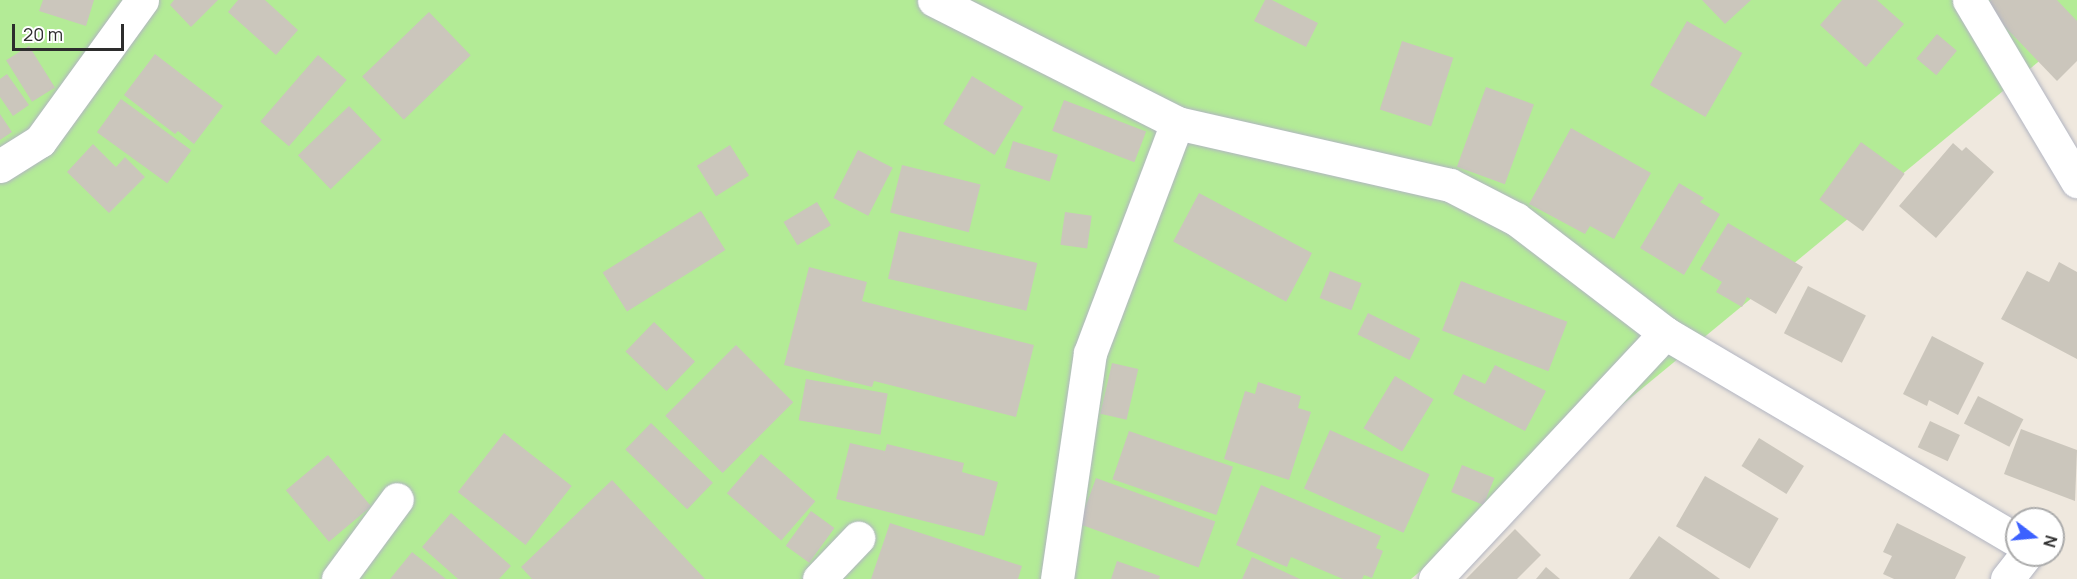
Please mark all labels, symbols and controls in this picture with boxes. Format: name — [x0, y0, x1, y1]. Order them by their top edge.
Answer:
scale bar — [15, 12, 128, 50]
text: 20 m — [23, 22, 63, 46]
north arrow — [2005, 507, 2065, 567]
text: N — [2038, 533, 2063, 550]

